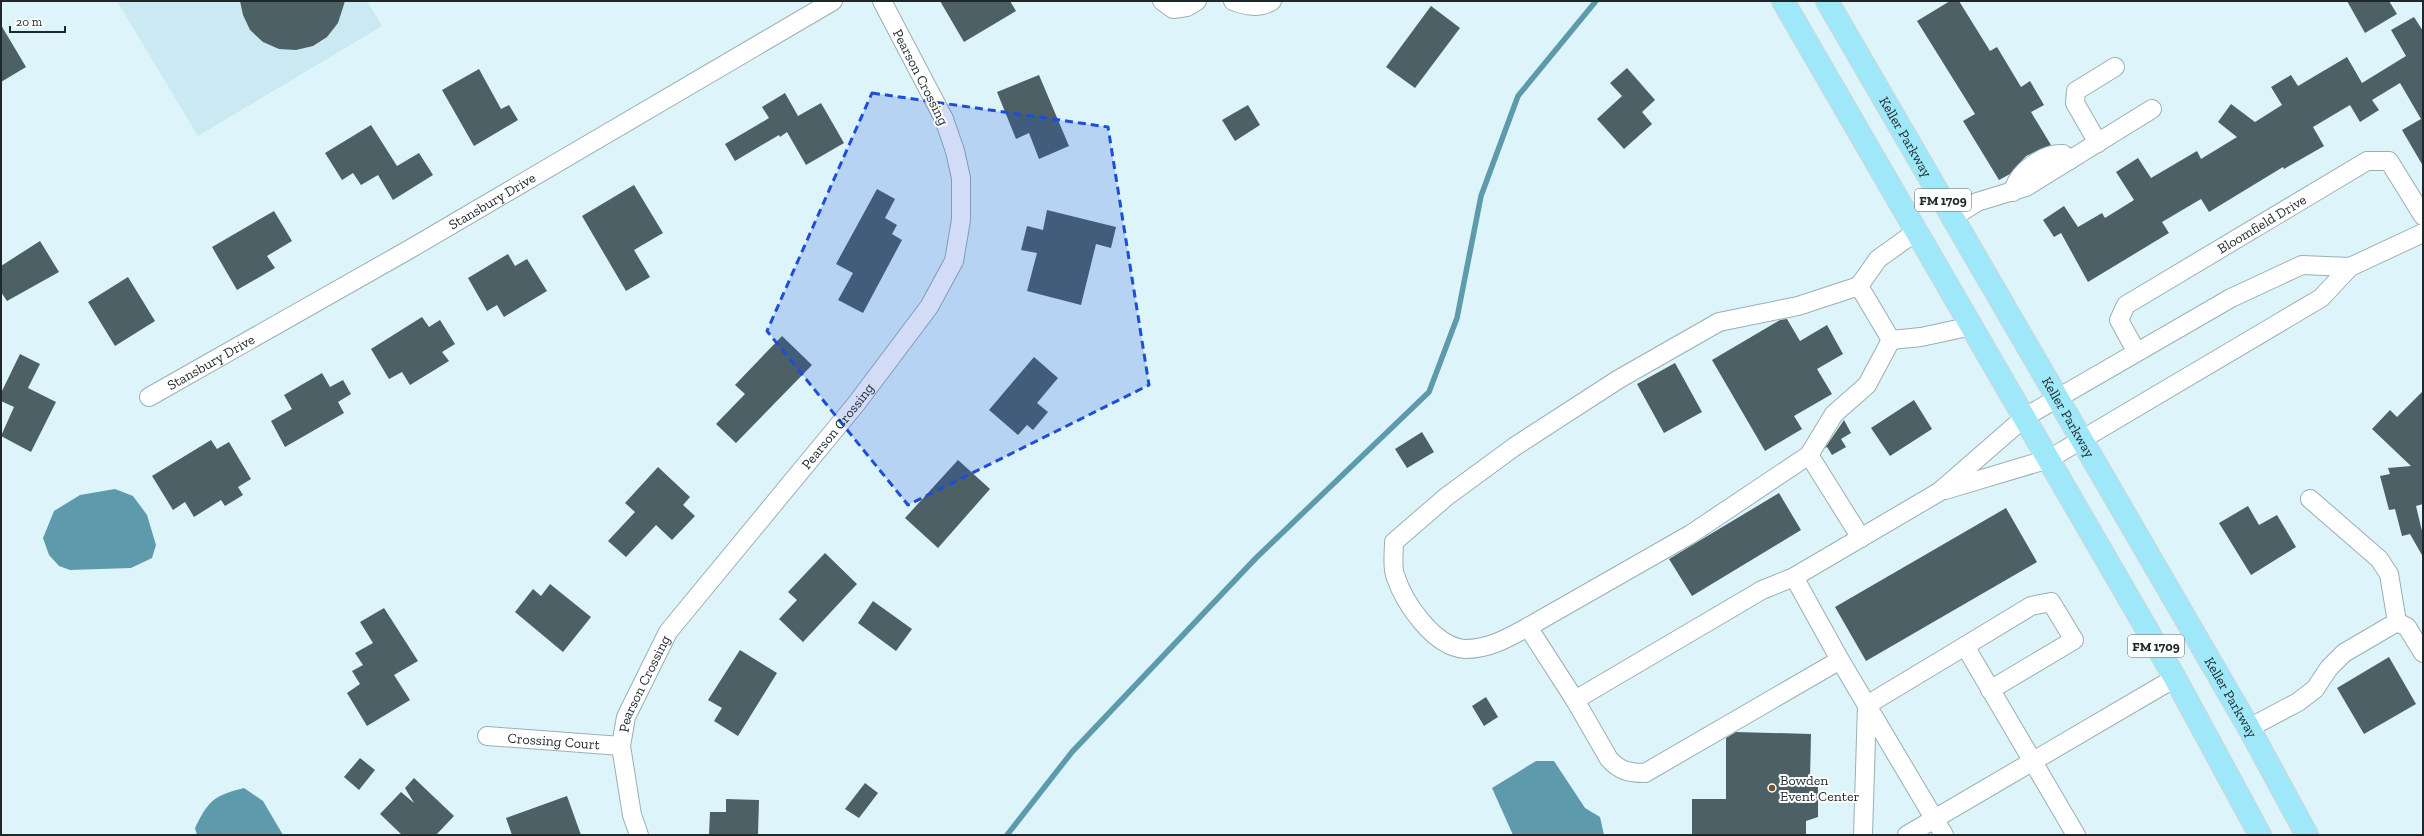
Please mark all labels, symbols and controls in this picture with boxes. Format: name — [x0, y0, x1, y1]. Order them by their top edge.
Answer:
scale bar — [10, 8, 65, 34]
text: 20 m — [16, 15, 43, 29]
street label: Pearson Crossing — [889, 26, 952, 128]
street label: Keller Parkway — [1875, 94, 1936, 181]
street label: Stansbury Drive — [446, 169, 539, 233]
road number: FM 1709 — [1915, 189, 1971, 211]
street label: Bloomfield Drive — [2214, 191, 2310, 257]
street label: Stansbury Drive — [164, 331, 258, 394]
street label: Keller Parkway — [2038, 374, 2098, 461]
street label: Pearson Crossing — [798, 380, 878, 473]
street label: Pearson Crossing — [616, 632, 674, 734]
road number: FM 1709 — [2128, 635, 2184, 657]
street label: Keller Parkway — [2201, 654, 2261, 741]
street label: Crossing Court — [507, 730, 601, 753]
place label: Bowden Event Center — [1780, 772, 1860, 805]
marker: Bowden Event Center — [1767, 783, 1777, 793]

